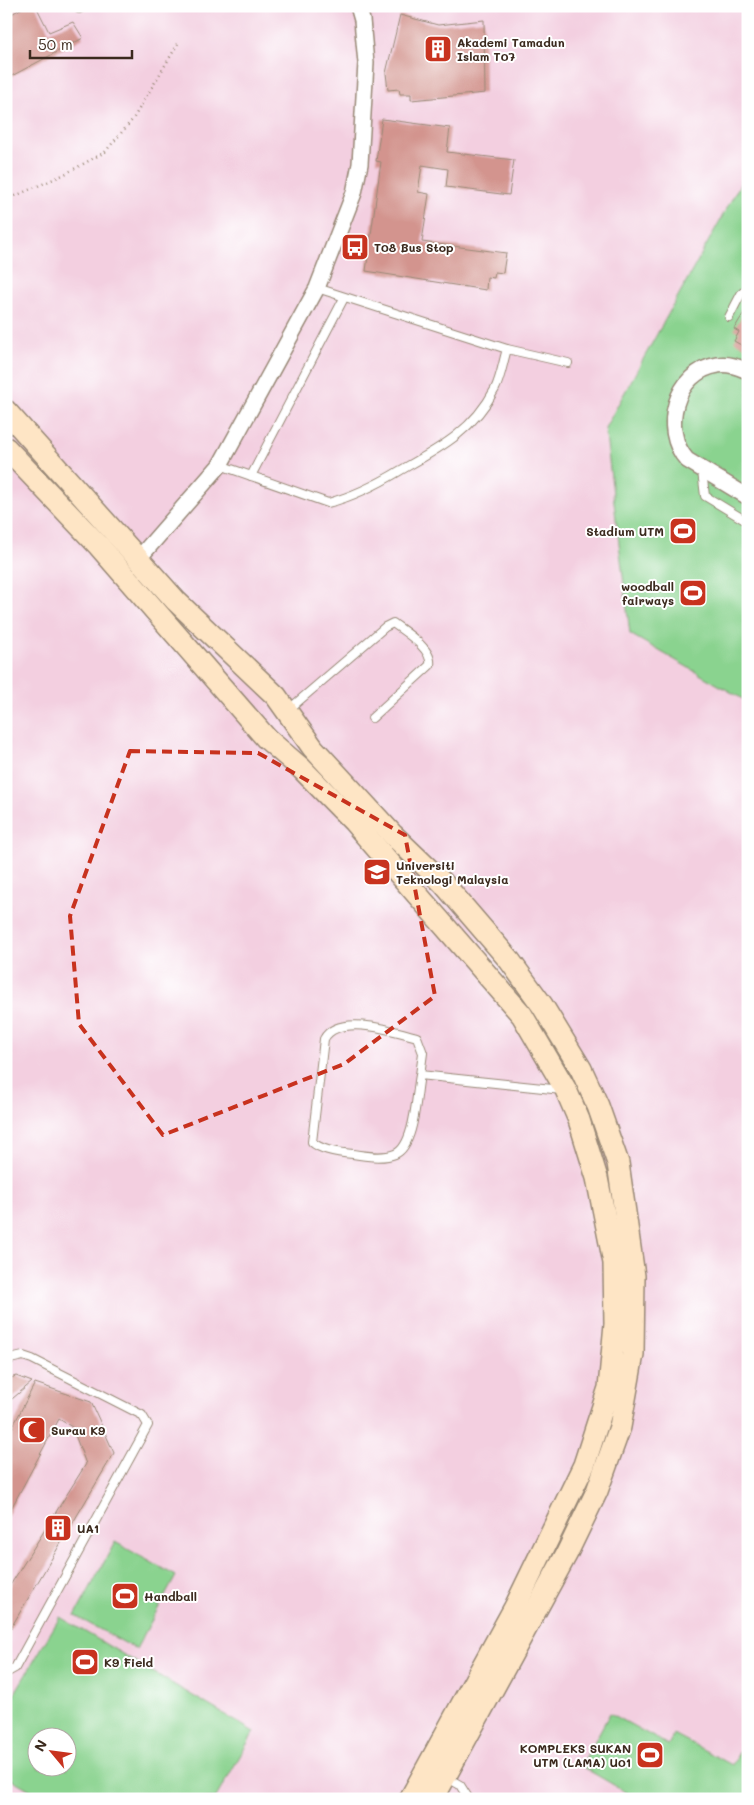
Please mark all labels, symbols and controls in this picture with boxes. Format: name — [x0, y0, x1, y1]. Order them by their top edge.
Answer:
scale bar — [30, 28, 132, 60]
text: 50 m — [38, 34, 73, 54]
building icon: Akademi Tamadun Islam T07 — [423, 34, 453, 64]
place label: Akademi Tamadun Islam T07 — [457, 34, 565, 64]
bus stop icon: T08 Bus Stop — [340, 232, 370, 262]
place label: T08 Bus Stop — [374, 239, 454, 255]
sports icon: Stadium UTM — [668, 516, 698, 546]
place label: Stadium UTM — [586, 523, 664, 539]
place label: woodball fairways — [621, 578, 674, 608]
sports icon: woodball fairways — [678, 578, 708, 608]
school or university icon: Universiti Teknologi Malaysia — [362, 857, 392, 887]
place label: Universiti Teknologi Malaysia — [396, 857, 509, 887]
mosque icon: Surau K9 — [17, 1415, 47, 1445]
place label: Surau K9 — [51, 1422, 105, 1438]
building icon: UA1 — [43, 1513, 73, 1543]
place label: UA1 — [77, 1520, 99, 1536]
sports icon: Handball — [110, 1581, 140, 1611]
place label: Handball — [144, 1588, 197, 1604]
sports icon: K9 Field — [70, 1647, 100, 1677]
place label: K9 Field — [104, 1654, 154, 1670]
north arrow — [28, 1728, 78, 1778]
text: N — [29, 1736, 51, 1755]
place label: KOMPLEKS SUKAN UTM (LAMA) U01 — [520, 1740, 631, 1770]
sports icon: KOMPLEKS SUKAN UTM (LAMA) U01 — [635, 1740, 665, 1770]

